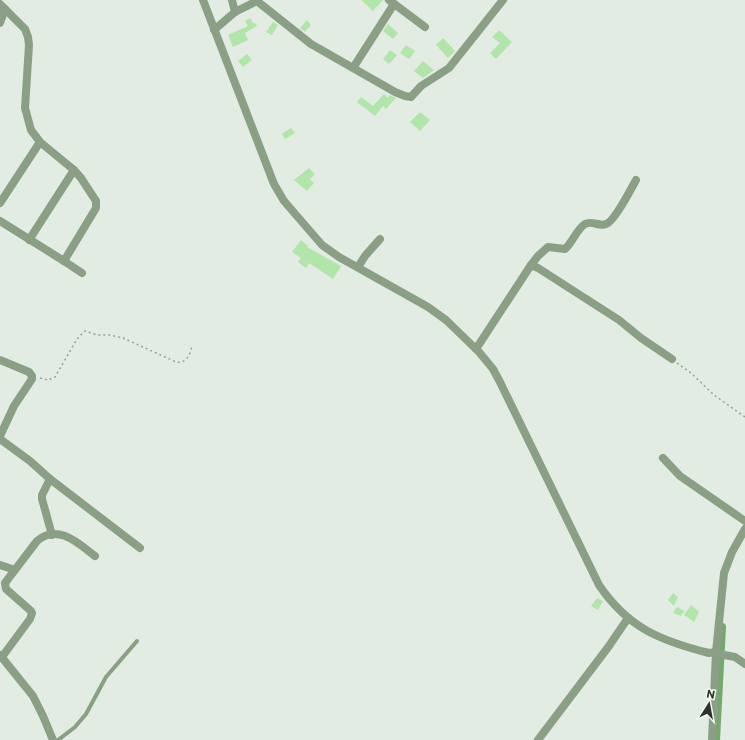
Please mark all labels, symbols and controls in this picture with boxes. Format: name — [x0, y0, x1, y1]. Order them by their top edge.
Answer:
north arrow — [689, 684, 729, 724]
text: N — [706, 687, 716, 701]

